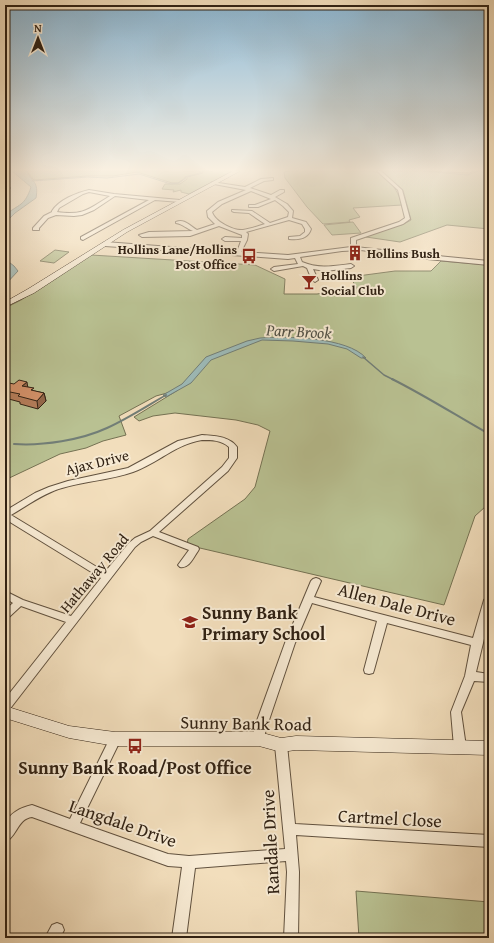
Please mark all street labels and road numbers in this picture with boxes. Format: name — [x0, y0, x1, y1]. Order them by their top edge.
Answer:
street label: Ajax Drive — [63, 444, 131, 480]
street label: Hathaway Road — [55, 529, 133, 617]
street label: Allen Dale Drive — [335, 575, 459, 633]
street label: Sunny Bank Road — [180, 708, 312, 738]
street label: Randale Drive — [254, 789, 286, 895]
street label: Langdale Drive — [66, 792, 180, 854]
street label: Cartmel Close — [337, 802, 443, 834]

